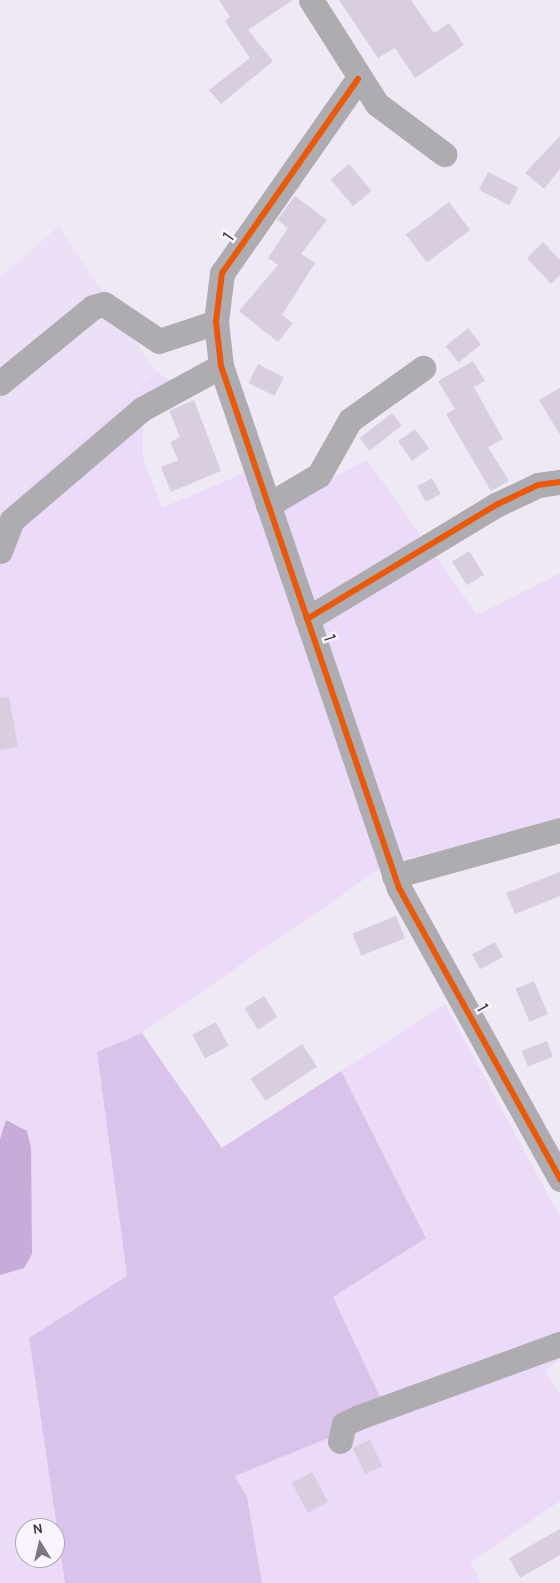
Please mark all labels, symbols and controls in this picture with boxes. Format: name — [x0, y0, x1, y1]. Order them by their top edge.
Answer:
street label: 1 — [218, 228, 240, 246]
street label: 1 — [317, 631, 341, 645]
street label: 1 — [471, 1000, 493, 1016]
north arrow — [15, 1518, 65, 1568]
text: N — [31, 1519, 44, 1538]

